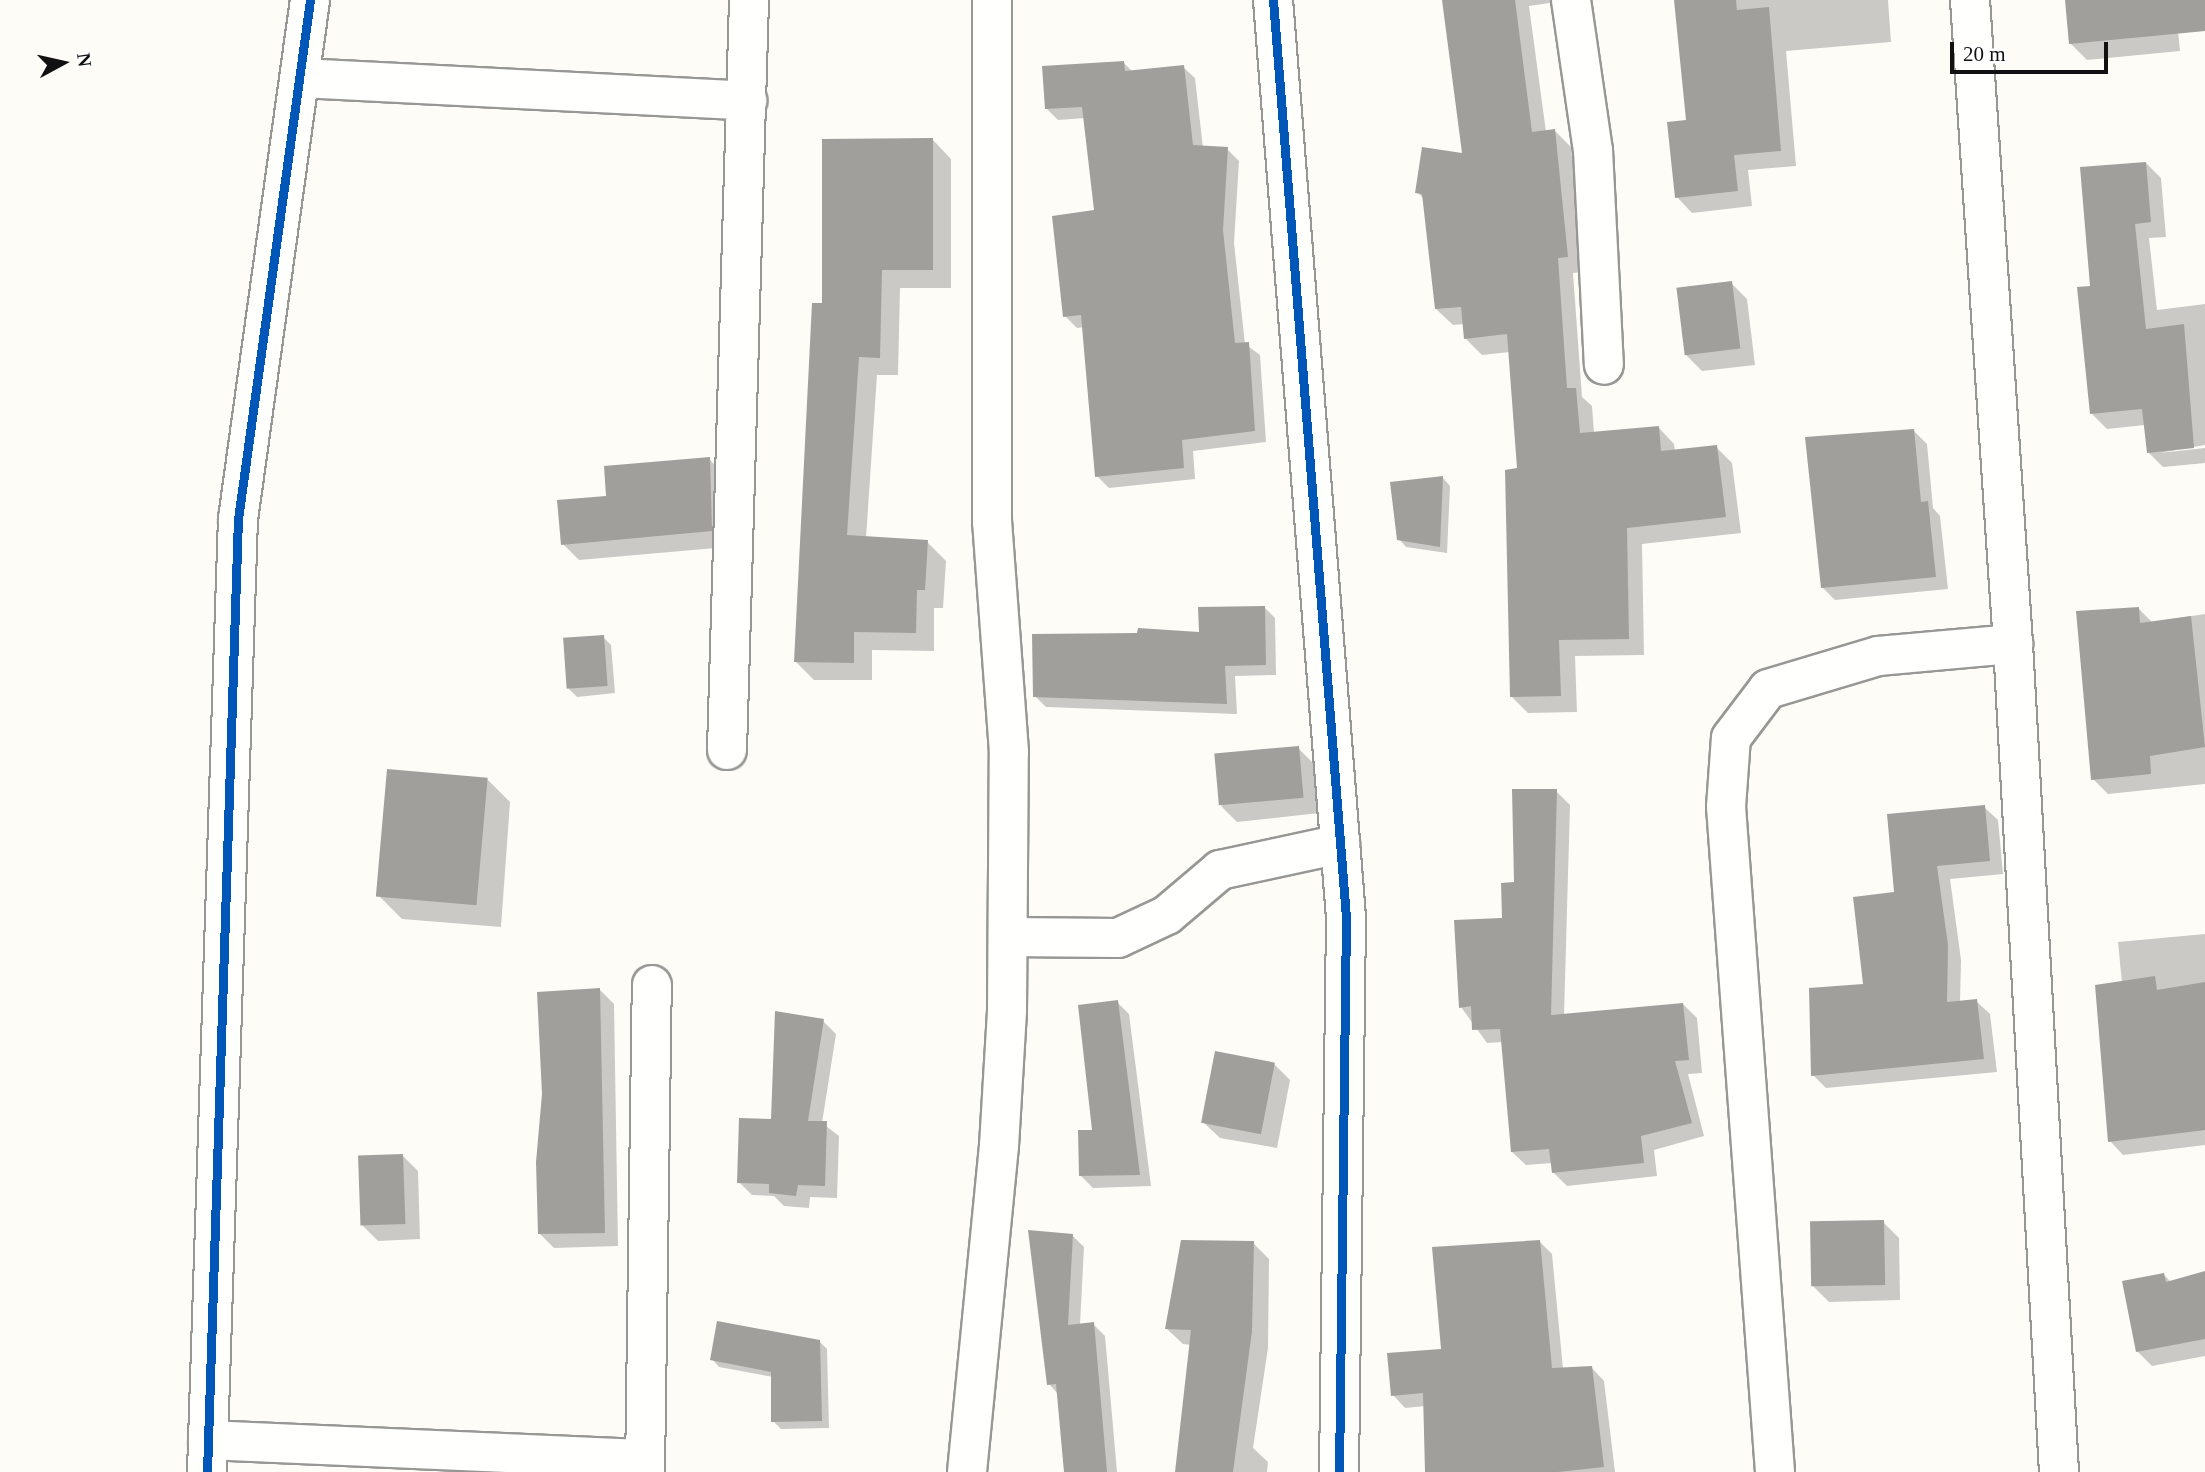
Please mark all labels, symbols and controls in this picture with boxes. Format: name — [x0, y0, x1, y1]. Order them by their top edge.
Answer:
north arrow — [28, 28, 98, 98]
scale bar — [1953, 28, 2110, 72]
text: 20 m — [1963, 42, 2006, 66]
text: N — [73, 52, 96, 68]

